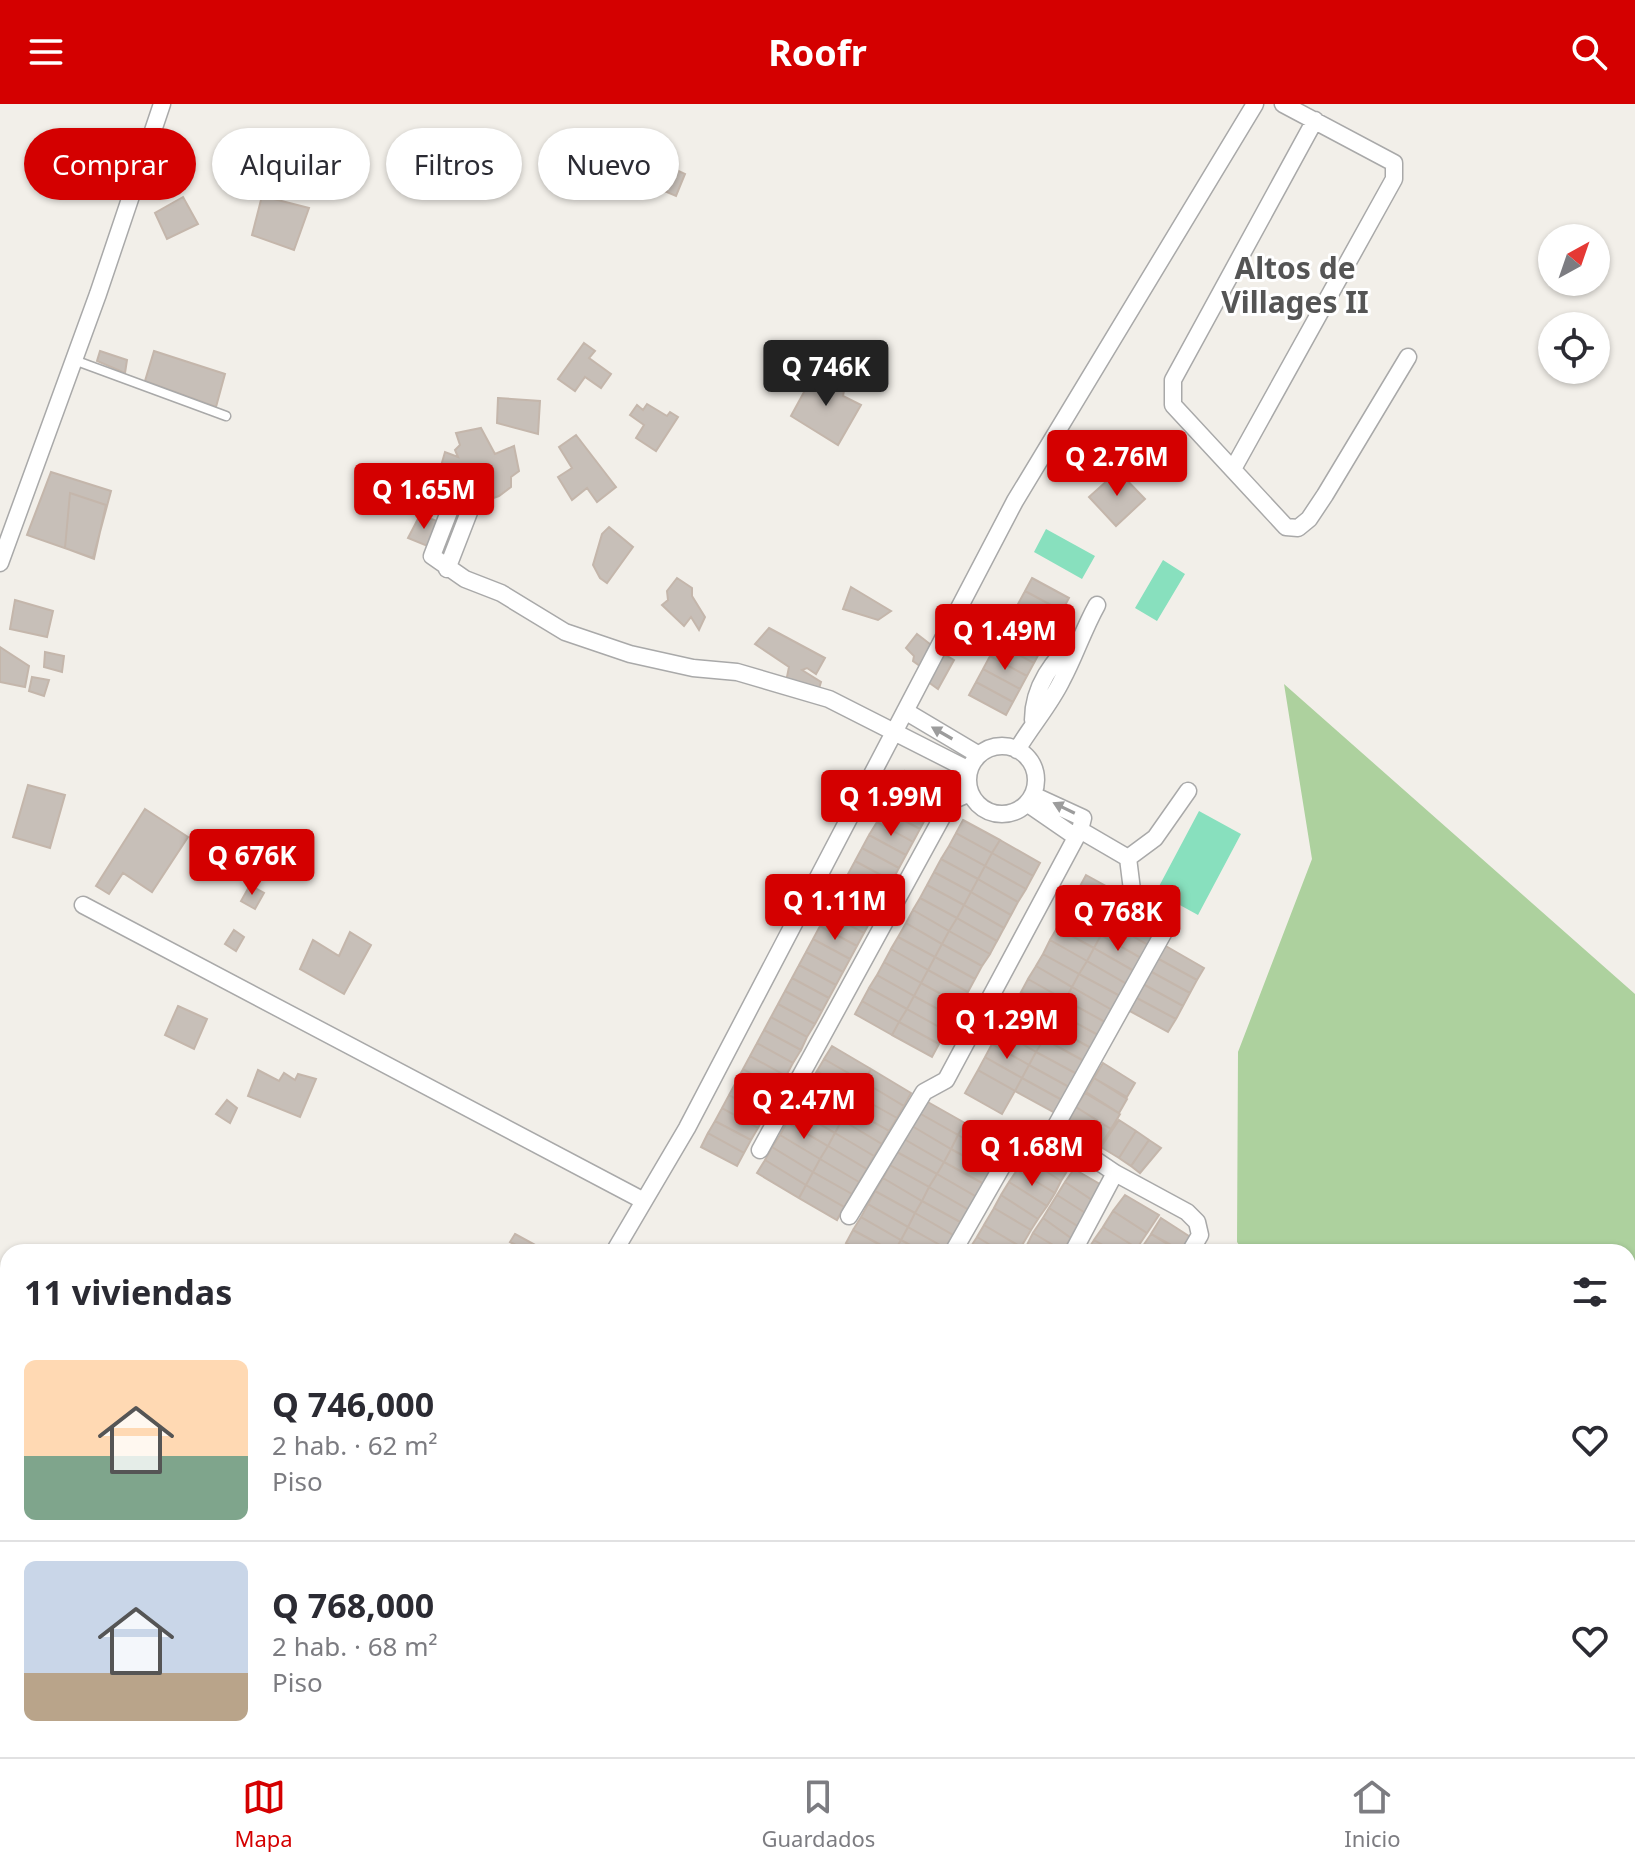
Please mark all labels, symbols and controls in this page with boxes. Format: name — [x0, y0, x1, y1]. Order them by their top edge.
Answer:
text: Roofr — [768, 28, 867, 77]
icon: menu — [24, 30, 68, 74]
icon: search — [1567, 30, 1611, 74]
chip: Comprar — [24, 128, 196, 200]
chip: Alquilar — [212, 128, 370, 200]
chip: Filtros — [386, 128, 522, 200]
chip: Nuevo — [538, 128, 679, 200]
north arrow — [1538, 224, 1610, 296]
map controls — [1538, 224, 1610, 384]
district label: Altos de Villages II — [1221, 247, 1369, 322]
button: locate — [1538, 312, 1610, 384]
pin: Q 746K — [761, 340, 891, 408]
text: Q 746K — [781, 348, 871, 384]
pin: Q 2.76M — [1043, 430, 1191, 498]
text: Q 2.76M — [1065, 438, 1169, 474]
pin: Q 1.65M — [350, 463, 498, 531]
text: Q 1.65M — [372, 471, 476, 507]
pin: Q 1.49M — [931, 604, 1079, 672]
text: Q 1.49M — [953, 612, 1057, 648]
one-way arrow — [931, 726, 953, 740]
pin: Q 1.99M — [817, 770, 965, 838]
text: Q 1.99M — [839, 778, 943, 814]
one-way arrow — [1053, 801, 1076, 815]
pin: Q 676K — [187, 829, 317, 897]
text: Q 676K — [207, 837, 297, 873]
pin: Q 1.11M — [761, 874, 909, 942]
text: Q 1.11M — [783, 882, 887, 918]
pin: Q 768K — [1053, 885, 1183, 953]
text: Q 768K — [1073, 893, 1163, 929]
pin: Q 1.29M — [933, 993, 1081, 1061]
text: Q 1.29M — [955, 1001, 1059, 1037]
pin: Q 2.47M — [730, 1073, 878, 1141]
text: Q 2.47M — [752, 1081, 856, 1117]
pin: Q 1.68M — [958, 1120, 1106, 1188]
text: Q 1.68M — [980, 1128, 1084, 1164]
text: 11 viviendas — [24, 1269, 232, 1315]
icon: filters — [1568, 1270, 1612, 1314]
text: Q 746,000 — [272, 1381, 434, 1427]
icon: home — [88, 1392, 184, 1488]
icon: heart — [1568, 1418, 1612, 1462]
text: 2 hab. · 62 m² — [272, 1427, 438, 1463]
text: Piso — [272, 1463, 323, 1499]
text: Q 768,000 — [272, 1582, 434, 1628]
icon: home — [88, 1593, 184, 1689]
icon: heart — [1568, 1619, 1612, 1663]
text: 2 hab. · 68 m² — [272, 1628, 438, 1664]
text: Piso — [272, 1664, 323, 1700]
tab: Mapa — [234, 1775, 293, 1853]
tab: Guardados — [762, 1775, 875, 1853]
tab: Inicio — [1344, 1775, 1401, 1853]

